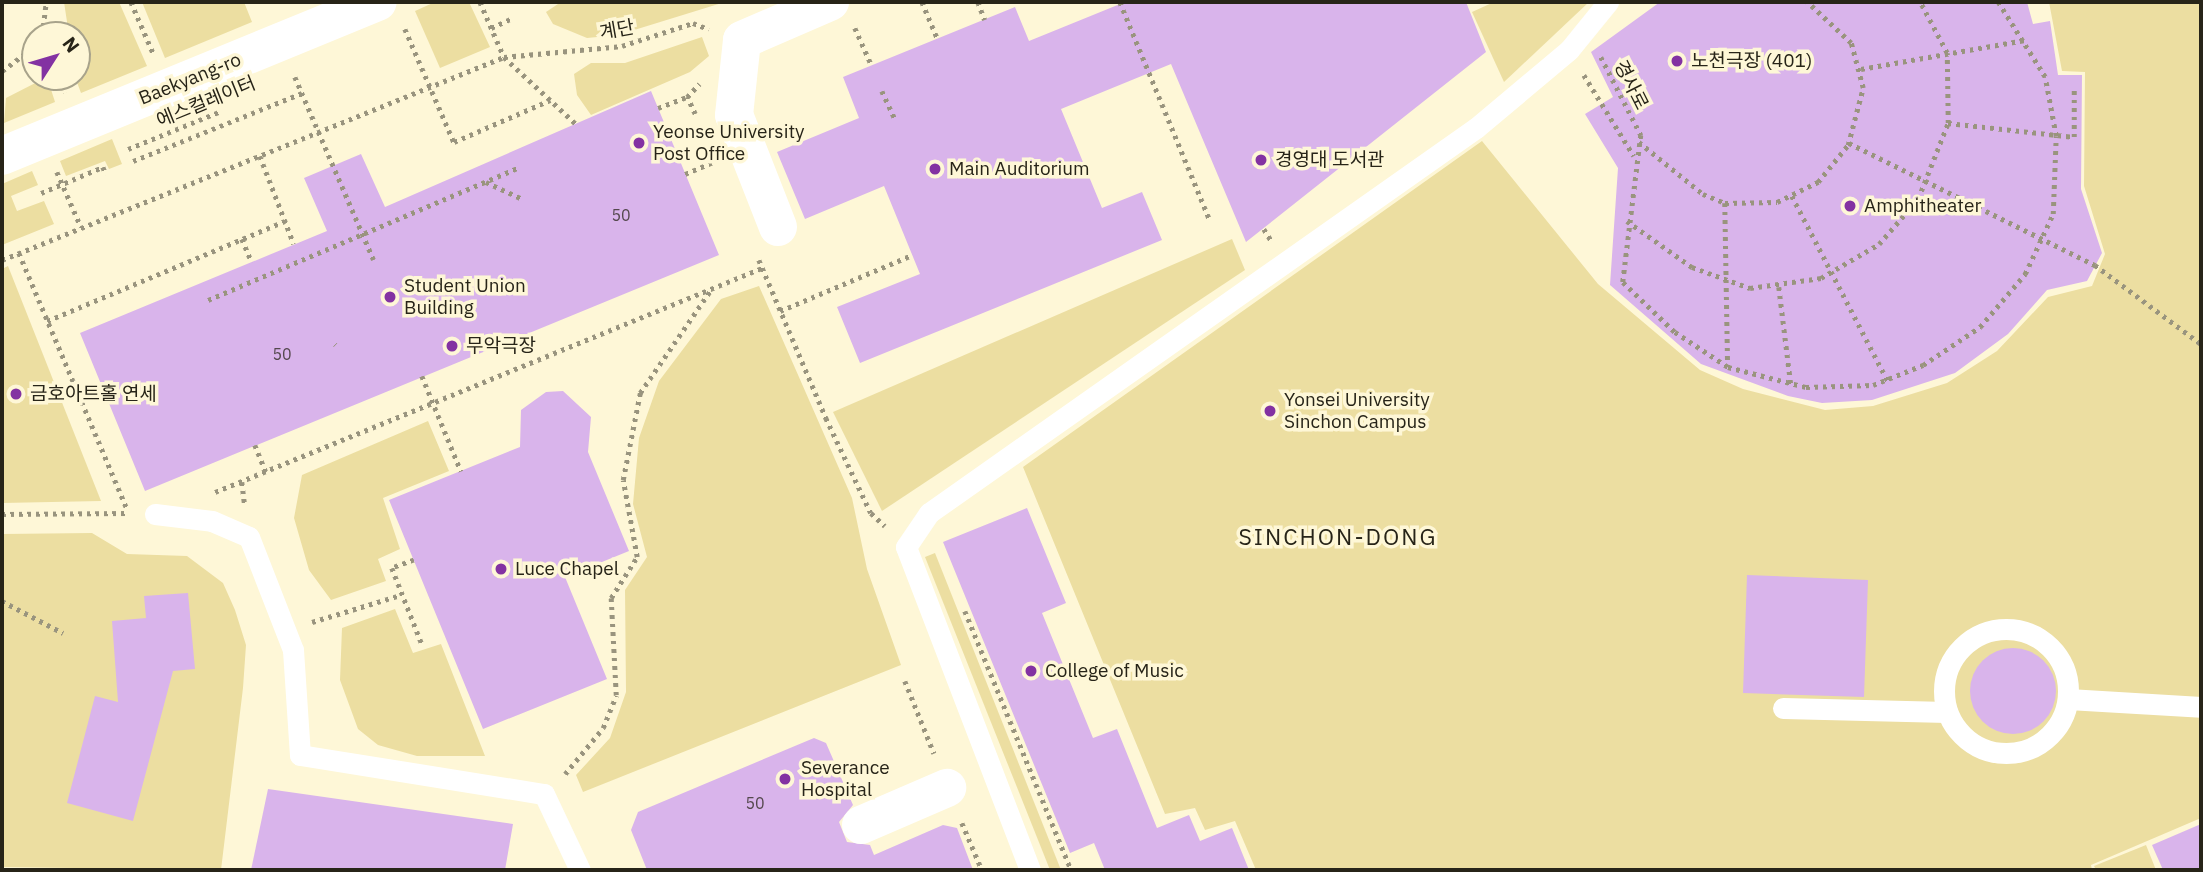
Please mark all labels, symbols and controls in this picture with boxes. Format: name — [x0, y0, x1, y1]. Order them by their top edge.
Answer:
street label: 계단 — [598, 16, 636, 44]
north arrow — [21, 21, 91, 91]
text: N — [57, 32, 85, 57]
street label: Baekyang-ro — [136, 48, 244, 110]
place label: 노천극장 (401) — [1691, 50, 1812, 72]
marker: 노천극장 (401) — [1669, 53, 1685, 69]
street label: 경사로 — [1609, 56, 1653, 114]
street label: 에스컬레이터 — [153, 72, 259, 132]
place label: Yeonse University Post Office — [653, 121, 805, 165]
marker: Yeonse University Post Office — [631, 135, 647, 151]
place label: 경영대 도서관 — [1275, 149, 1384, 171]
marker: 경영대 도서관 — [1253, 152, 1269, 168]
place label: Main Auditorium — [949, 158, 1090, 180]
marker: Main Auditorium — [927, 161, 943, 177]
place label: Amphitheater — [1864, 195, 1981, 217]
marker: Amphitheater — [1842, 198, 1858, 214]
house number: 50 — [611, 205, 631, 225]
place label: Student Union Building — [404, 275, 526, 319]
marker: Student Union Building — [382, 289, 398, 305]
place label: 무악극장 — [466, 335, 536, 357]
marker: 무악극장 — [444, 338, 460, 354]
house number: 50 — [272, 344, 292, 364]
place label: 금호아트홀 연세 — [30, 383, 157, 405]
marker: 금호아트홀 연세 — [8, 386, 24, 402]
place label: Yonsei University Sinchon Campus — [1284, 389, 1430, 433]
marker: Yonsei University Sinchon Campus — [1262, 403, 1278, 419]
district label: SINCHON-DONG — [1240, 522, 1436, 550]
place label: Luce Chapel — [515, 558, 619, 580]
marker: Luce Chapel — [493, 561, 509, 577]
place label: College of Music — [1045, 660, 1184, 682]
marker: College of Music — [1023, 663, 1039, 679]
place label: Severance Hospital — [801, 757, 890, 801]
marker: Severance Hospital — [775, 769, 795, 789]
house number: 50 — [745, 793, 765, 813]

